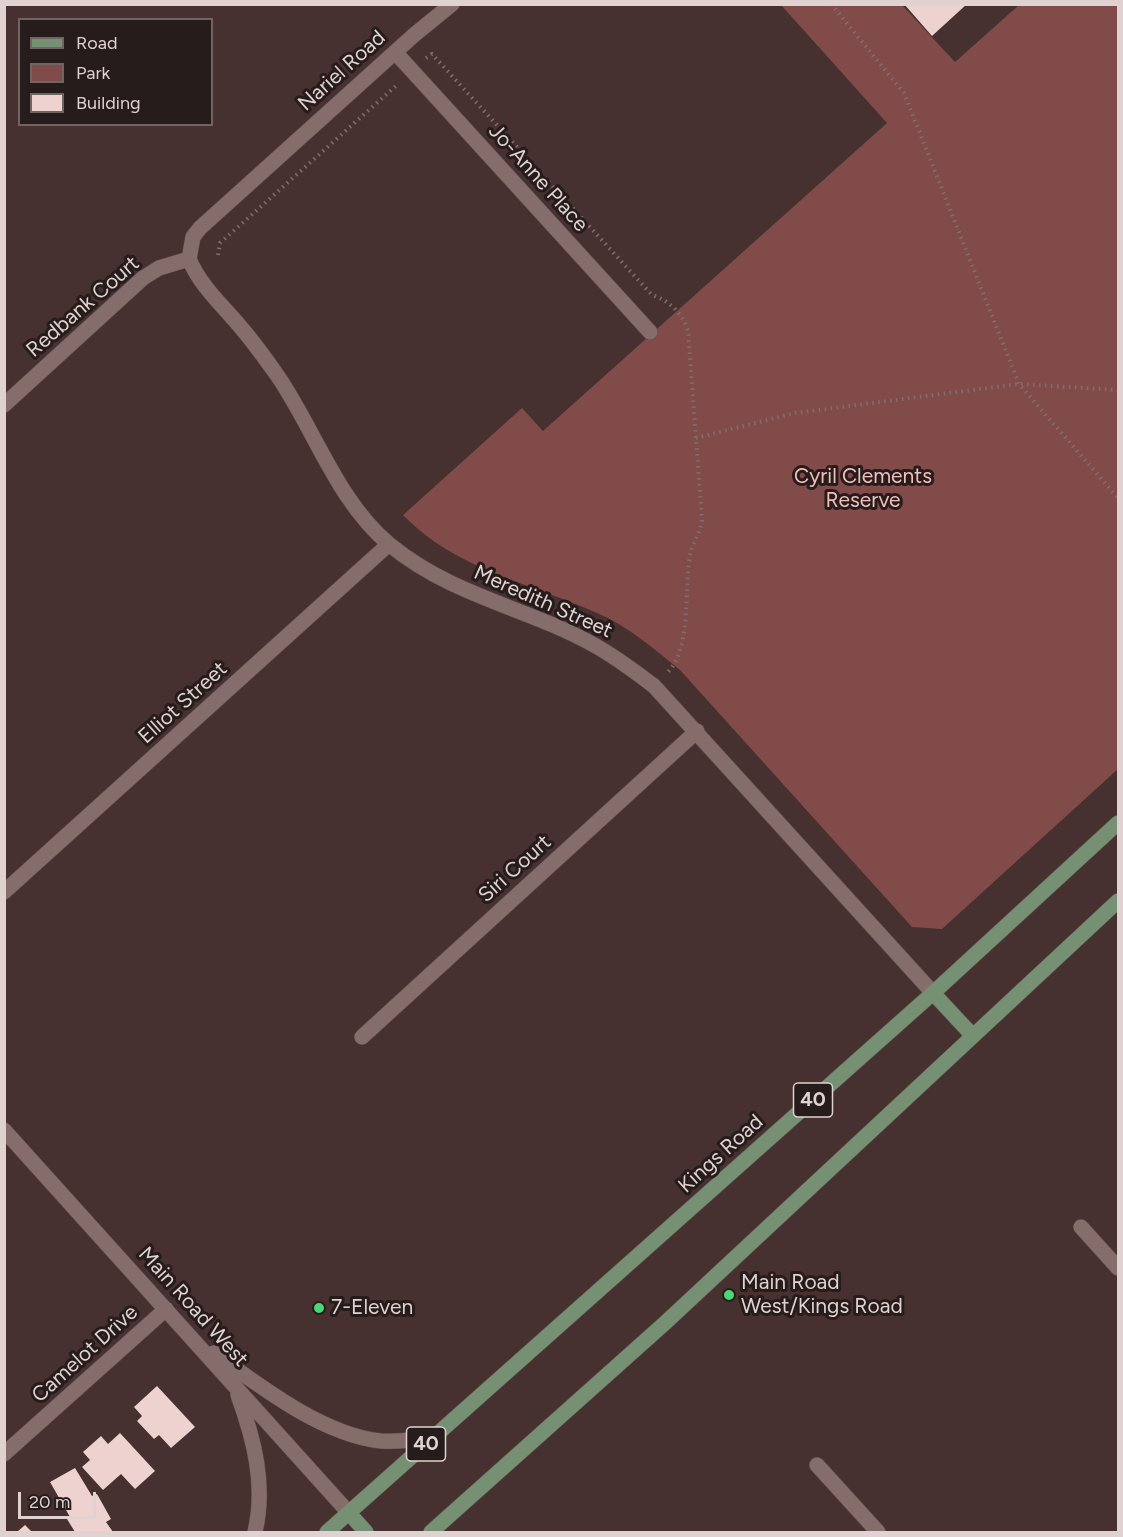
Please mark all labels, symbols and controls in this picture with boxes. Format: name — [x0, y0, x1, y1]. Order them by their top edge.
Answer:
legend — [18, 18, 213, 126]
street label: Nariel Road — [293, 25, 391, 117]
text: Road — [76, 32, 117, 54]
text: Park — [76, 62, 110, 84]
text: Building — [76, 92, 141, 114]
street label: Jo-Anne Place — [483, 119, 593, 237]
street label: Redbank Court — [21, 251, 145, 363]
park label: Cyril Clements Reserve — [794, 464, 932, 514]
street label: Meredith Street — [470, 560, 616, 644]
street label: Elliot Street — [133, 657, 233, 749]
street label: Siri Court — [473, 830, 557, 908]
road number: 40 — [794, 1083, 832, 1117]
street label: Kings Road — [674, 1109, 768, 1199]
street label: Main Road West — [133, 1242, 253, 1372]
place label: Main Road West/Kings Road — [741, 1270, 903, 1320]
marker: Main Road West/Kings Road — [722, 1288, 736, 1302]
place label: 7-Eleven — [331, 1295, 413, 1321]
street label: Camelot Drive — [27, 1300, 143, 1408]
marker: 7-Eleven — [312, 1301, 326, 1315]
road number: 40 — [406, 1427, 446, 1461]
scale bar — [21, 1480, 99, 1518]
text: 20 m — [29, 1491, 70, 1513]

